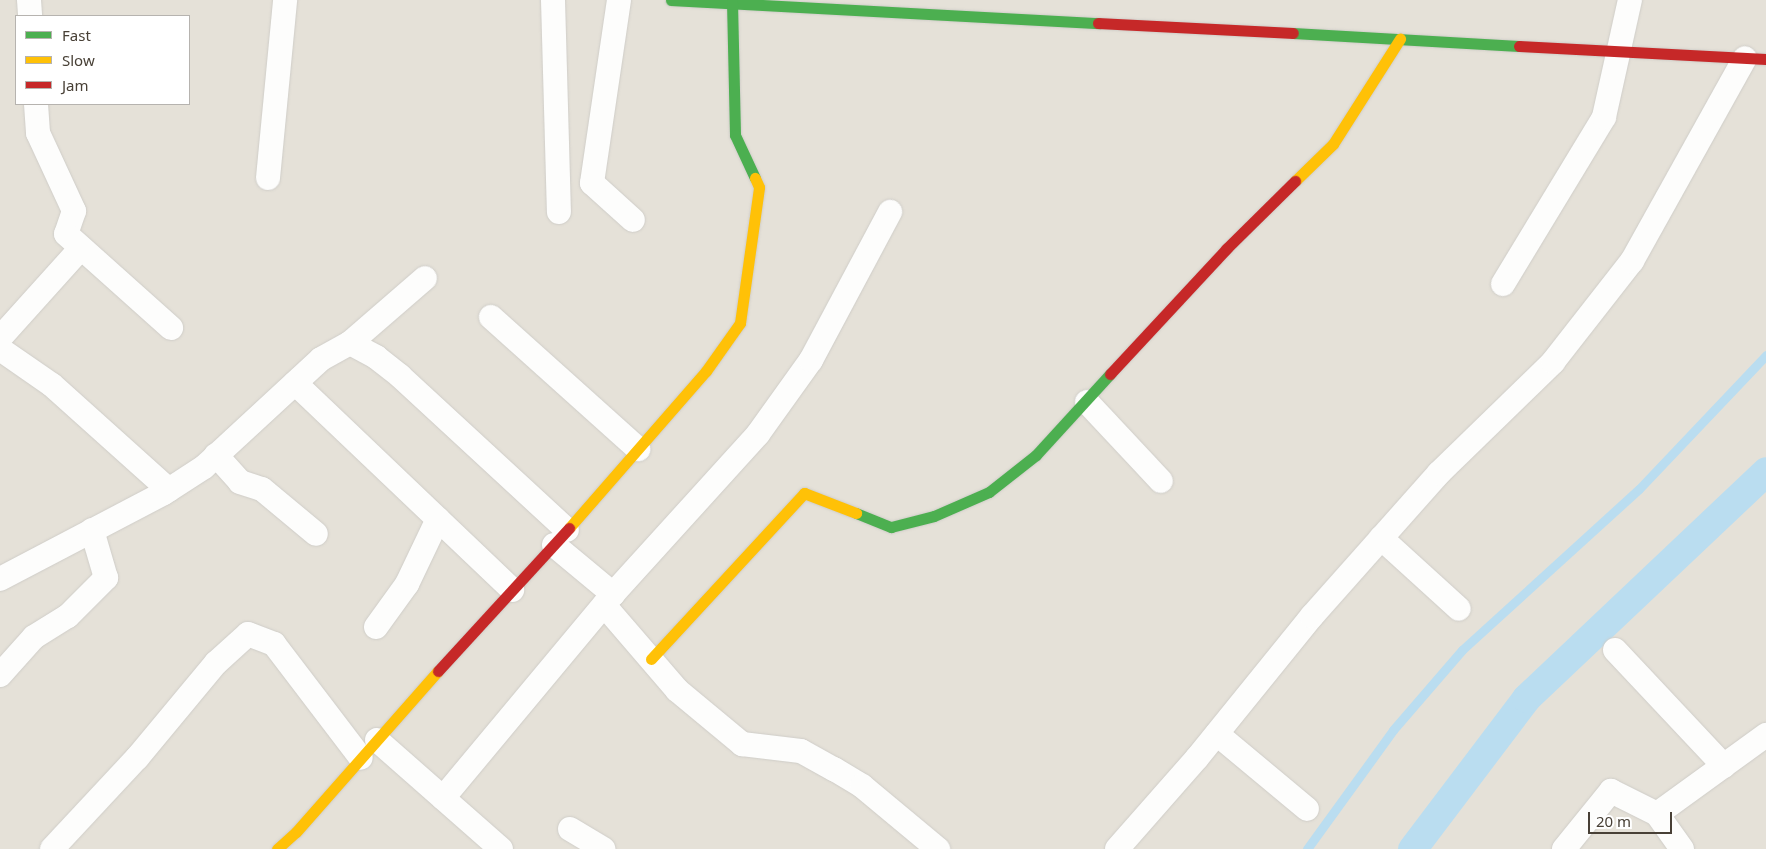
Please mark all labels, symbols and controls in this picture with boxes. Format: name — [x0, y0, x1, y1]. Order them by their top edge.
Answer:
legend — [15, 15, 190, 105]
text: Fast — [62, 25, 91, 45]
text: Slow — [62, 50, 95, 70]
text: Jam — [62, 75, 89, 95]
scale bar — [1591, 802, 1675, 834]
text: 20 m — [1596, 811, 1631, 831]

